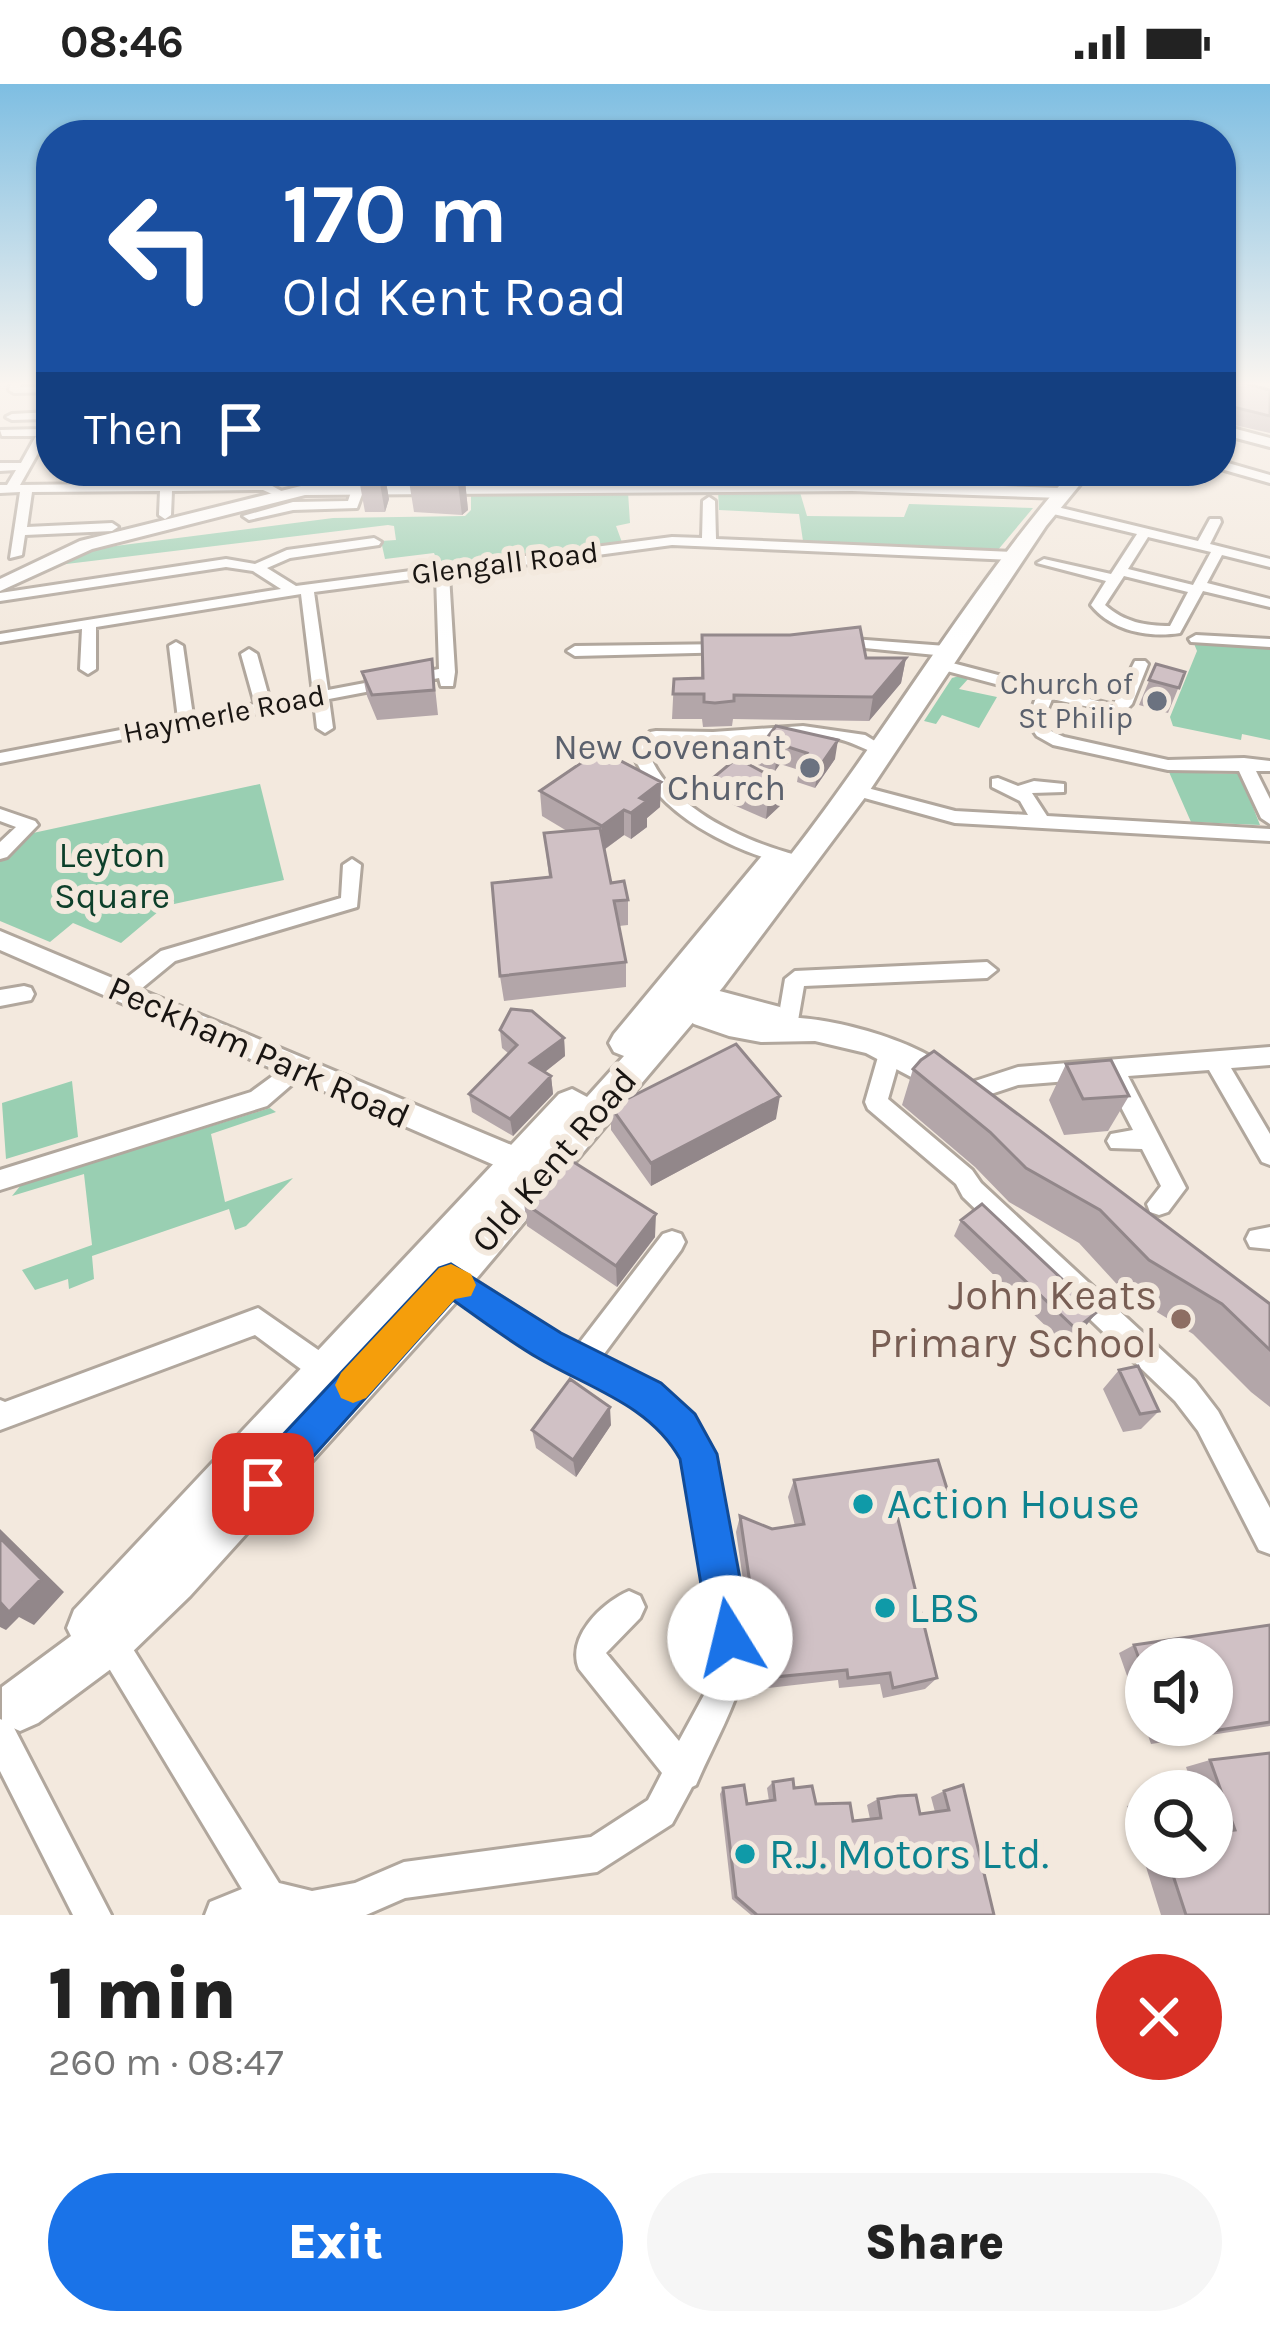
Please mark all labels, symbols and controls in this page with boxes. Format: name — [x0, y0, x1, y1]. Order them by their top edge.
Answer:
text: 08:46 — [60, 16, 184, 68]
text: 170 m — [282, 165, 508, 263]
icon: left — [84, 168, 240, 324]
text: Old Kent Road — [282, 265, 627, 329]
icon: arrive — [208, 396, 274, 462]
text: Then — [84, 403, 184, 455]
street label: Glengall Road — [410, 534, 600, 592]
place label: Church of St Philip — [1000, 666, 1134, 736]
street label: Haymerle Road — [120, 677, 328, 751]
marker: Church of St Philip — [1144, 688, 1170, 714]
place label: New Covenant Church — [553, 726, 786, 809]
marker: New Covenant Church — [797, 755, 823, 781]
park label: Leyton Square — [54, 834, 170, 917]
street label: Peckham Park Road — [102, 967, 416, 1137]
street label: Old Kent Road — [463, 1059, 645, 1261]
place label: John Keats Primary School — [869, 1270, 1157, 1368]
marker: John Keats Primary School — [1168, 1306, 1194, 1332]
pin — [212, 1433, 314, 1535]
icon: arrive — [230, 1451, 296, 1517]
place label: Action House — [887, 1479, 1139, 1529]
marker: Action House — [850, 1491, 876, 1517]
position arrow — [667, 1575, 793, 1701]
place label: LBS — [909, 1583, 980, 1633]
marker: LBS — [872, 1595, 898, 1621]
map controls — [1125, 1638, 1233, 1878]
button: sound — [1125, 1638, 1233, 1746]
button: search — [1125, 1770, 1233, 1878]
place label: R.J. Motors Ltd. — [769, 1829, 1049, 1879]
marker: R.J. Motors Ltd. — [732, 1841, 758, 1867]
text: 1 min — [48, 1952, 237, 2036]
button: close — [1096, 1954, 1222, 2080]
text: 260 m · 08:47 — [48, 2039, 284, 2085]
button: Exit — [48, 2173, 623, 2311]
button: Share — [647, 2173, 1222, 2311]

